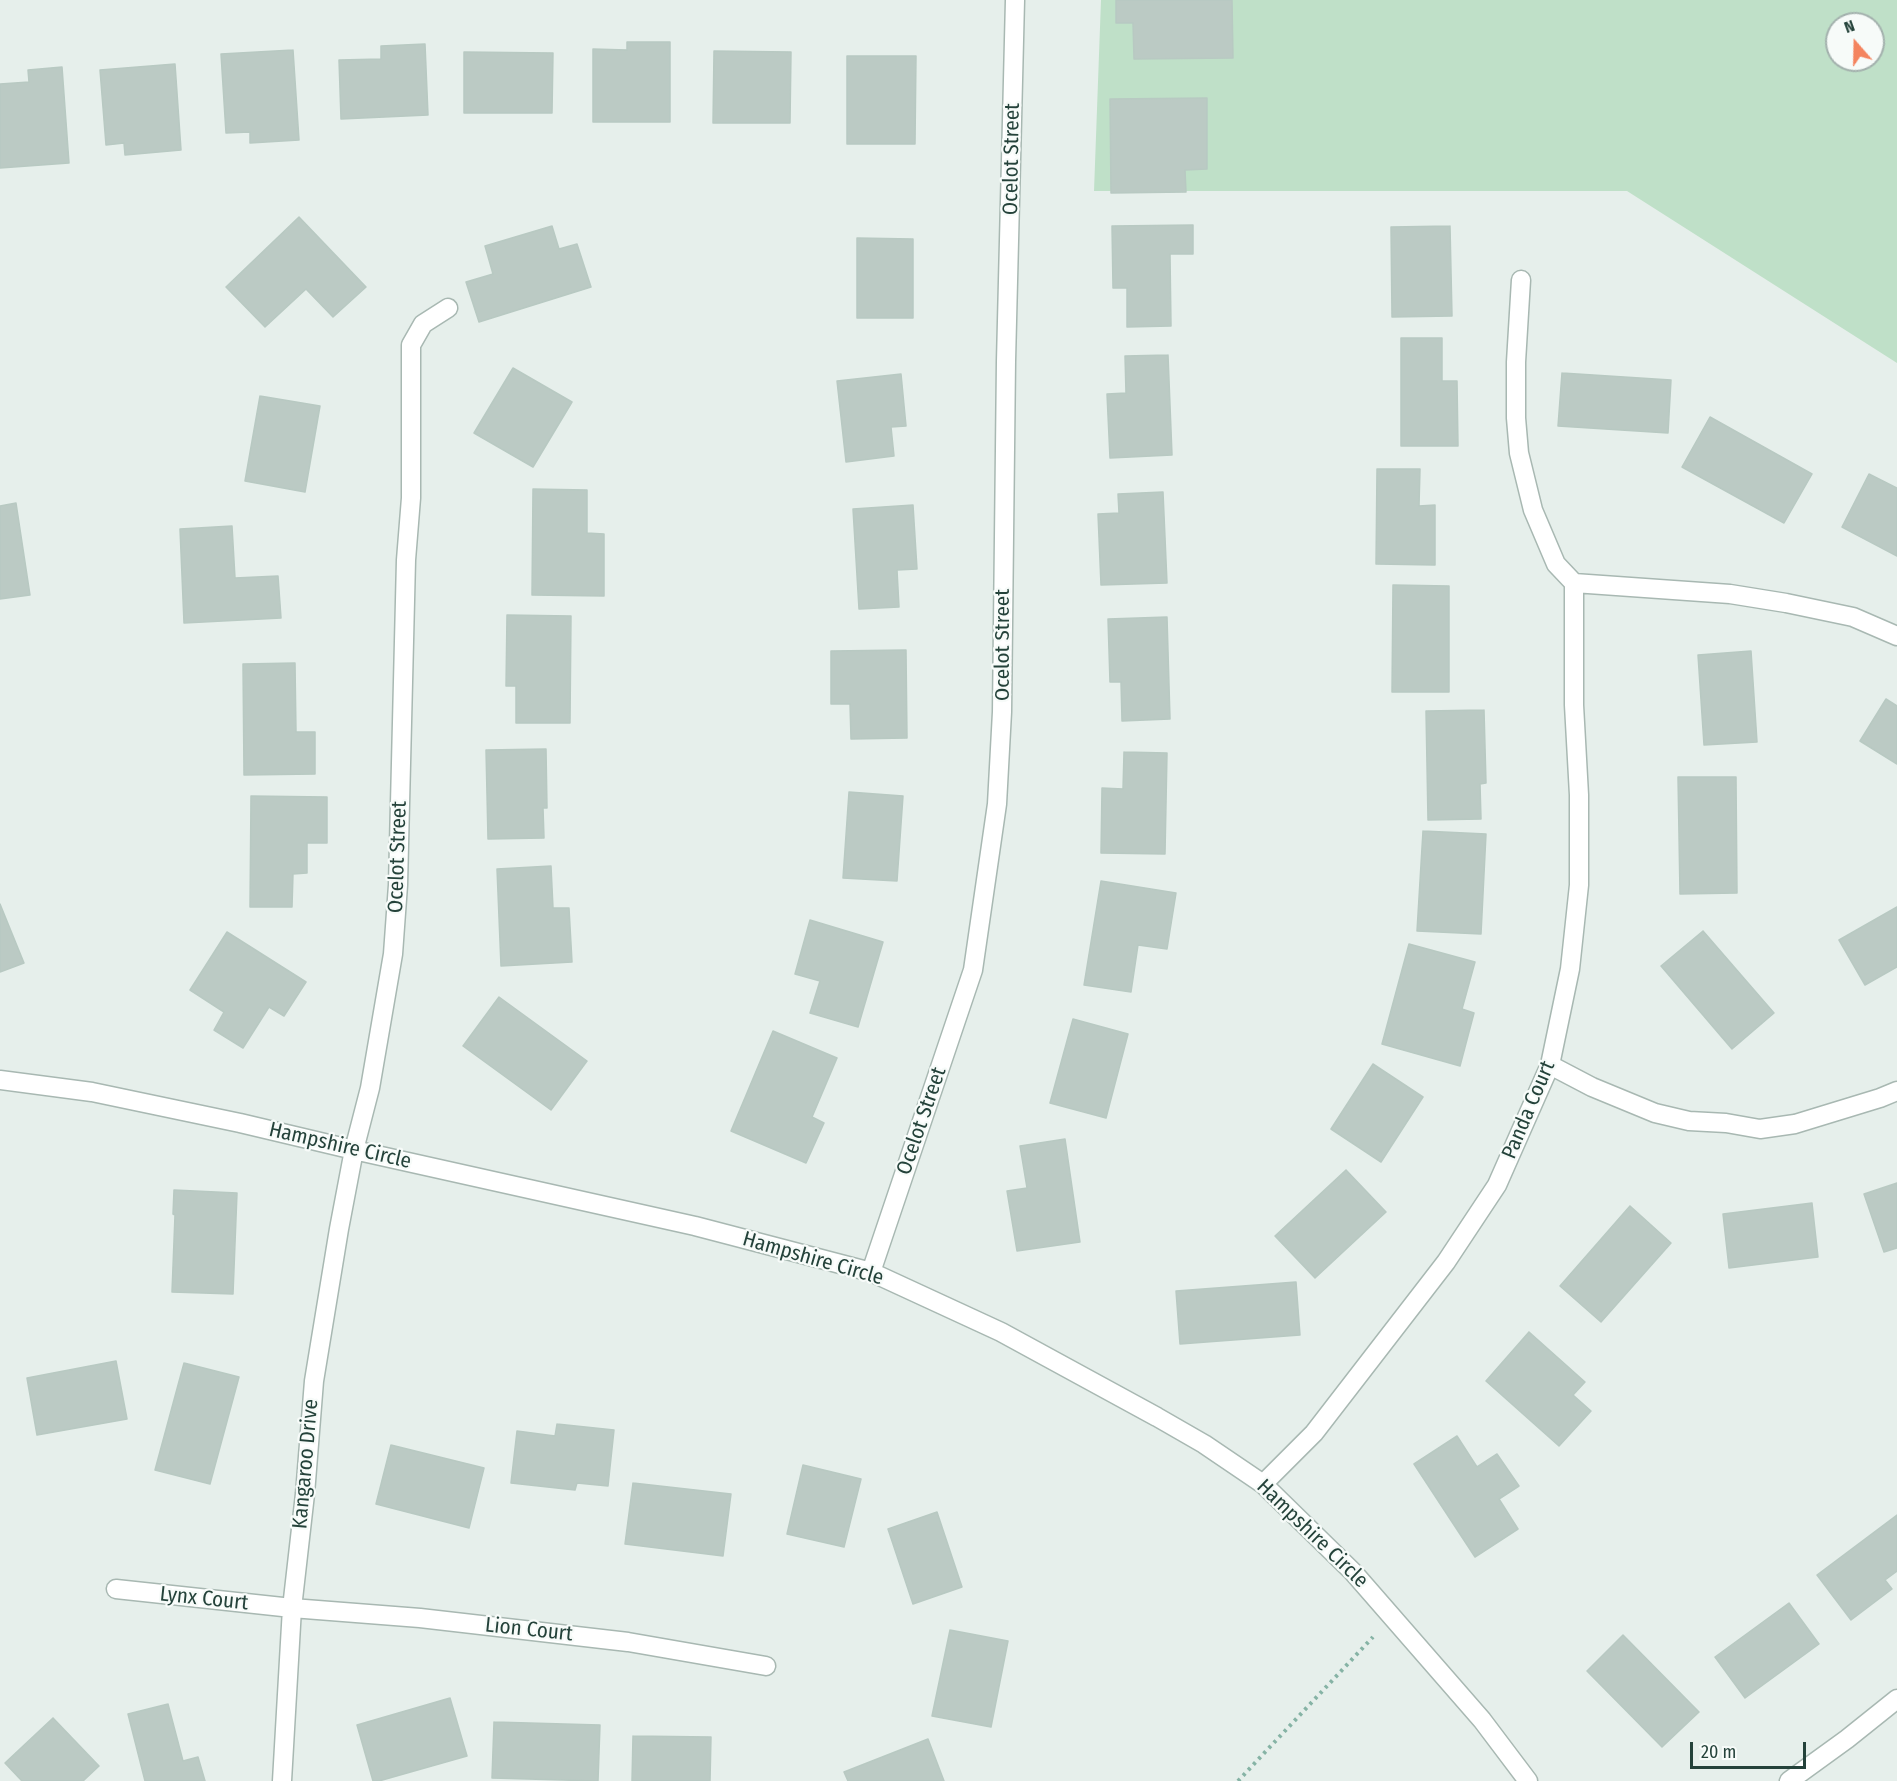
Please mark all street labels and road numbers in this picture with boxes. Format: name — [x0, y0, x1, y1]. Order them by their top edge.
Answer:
street label: Ocelot Street — [998, 103, 1026, 215]
street label: Ocelot Street — [990, 589, 1016, 701]
street label: Ocelot Street — [383, 801, 413, 913]
street label: Panda Court — [1497, 1057, 1561, 1163]
street label: Ocelot Street — [892, 1064, 952, 1178]
street label: Hampshire Circle — [266, 1117, 414, 1175]
street label: Hampshire Circle — [740, 1227, 886, 1291]
street label: Kangaroo Drive — [288, 1398, 324, 1530]
street label: Hampshire Circle — [1251, 1474, 1373, 1594]
street label: Lynx Court — [158, 1582, 250, 1616]
street label: Lion Court — [484, 1613, 574, 1647]

